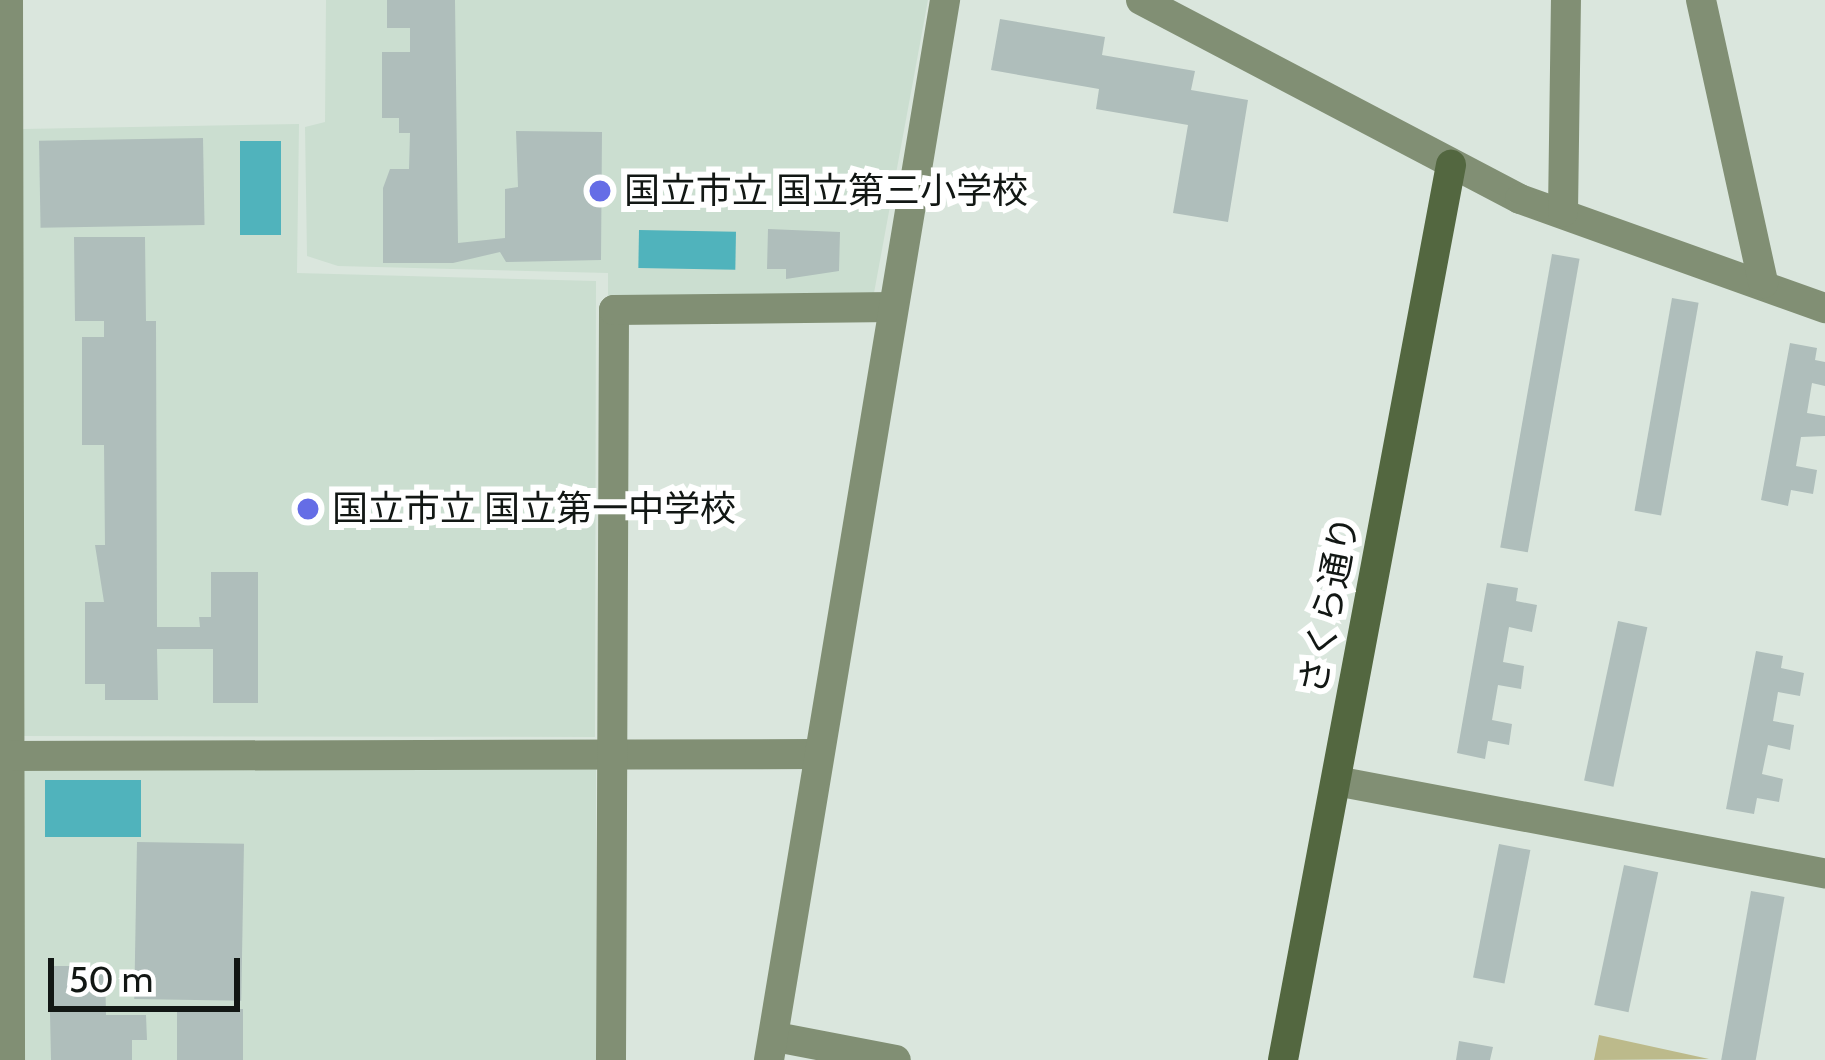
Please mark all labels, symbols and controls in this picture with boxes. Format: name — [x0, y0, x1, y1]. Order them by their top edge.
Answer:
place label: 国立市立 国立第三小学校 — [624, 169, 1028, 213]
marker: 国立市立 国立第三小学校 — [587, 178, 613, 204]
place label: 国立市立 国立第一中学校 — [332, 487, 736, 531]
marker: 国立市立 国立第一中学校 — [295, 496, 321, 522]
street label: さくら通り — [1291, 513, 1367, 697]
scale bar — [54, 934, 246, 1008]
text: 50 m — [69, 957, 153, 1001]

